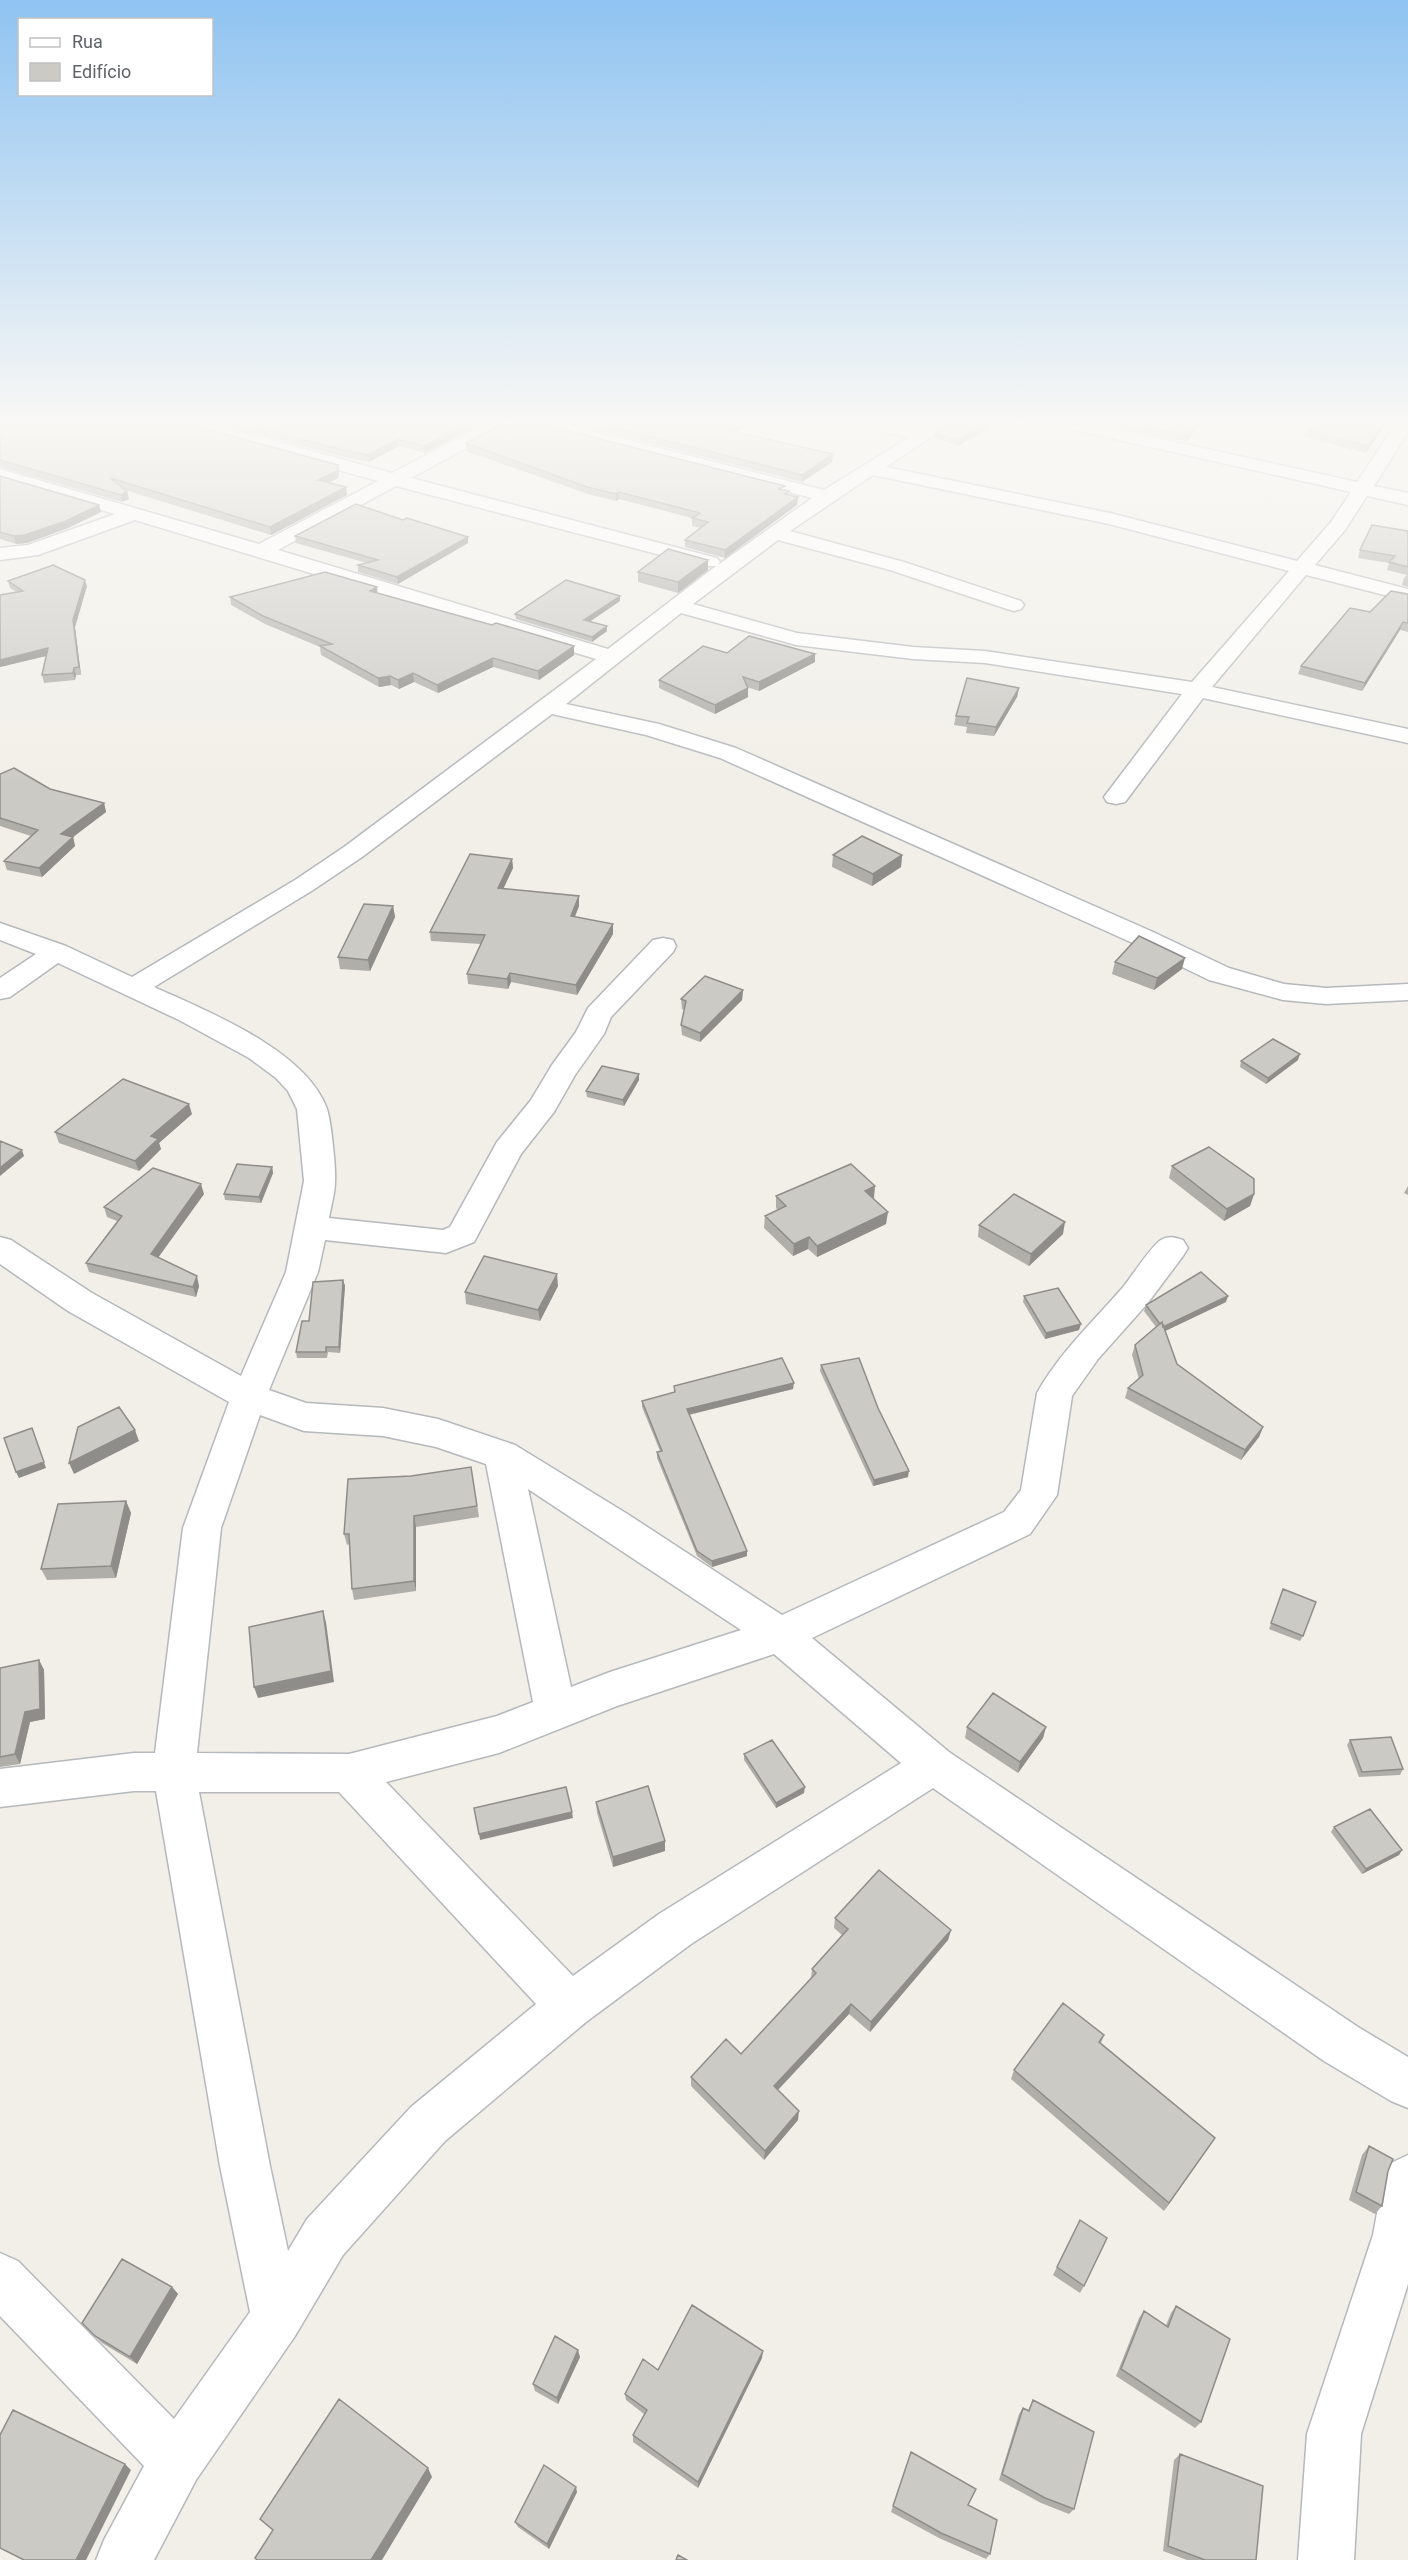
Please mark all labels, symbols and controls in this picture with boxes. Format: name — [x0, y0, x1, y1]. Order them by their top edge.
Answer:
legend — [18, 18, 213, 96]
text: Rua — [72, 31, 103, 52]
text: Edifício — [72, 61, 131, 82]

